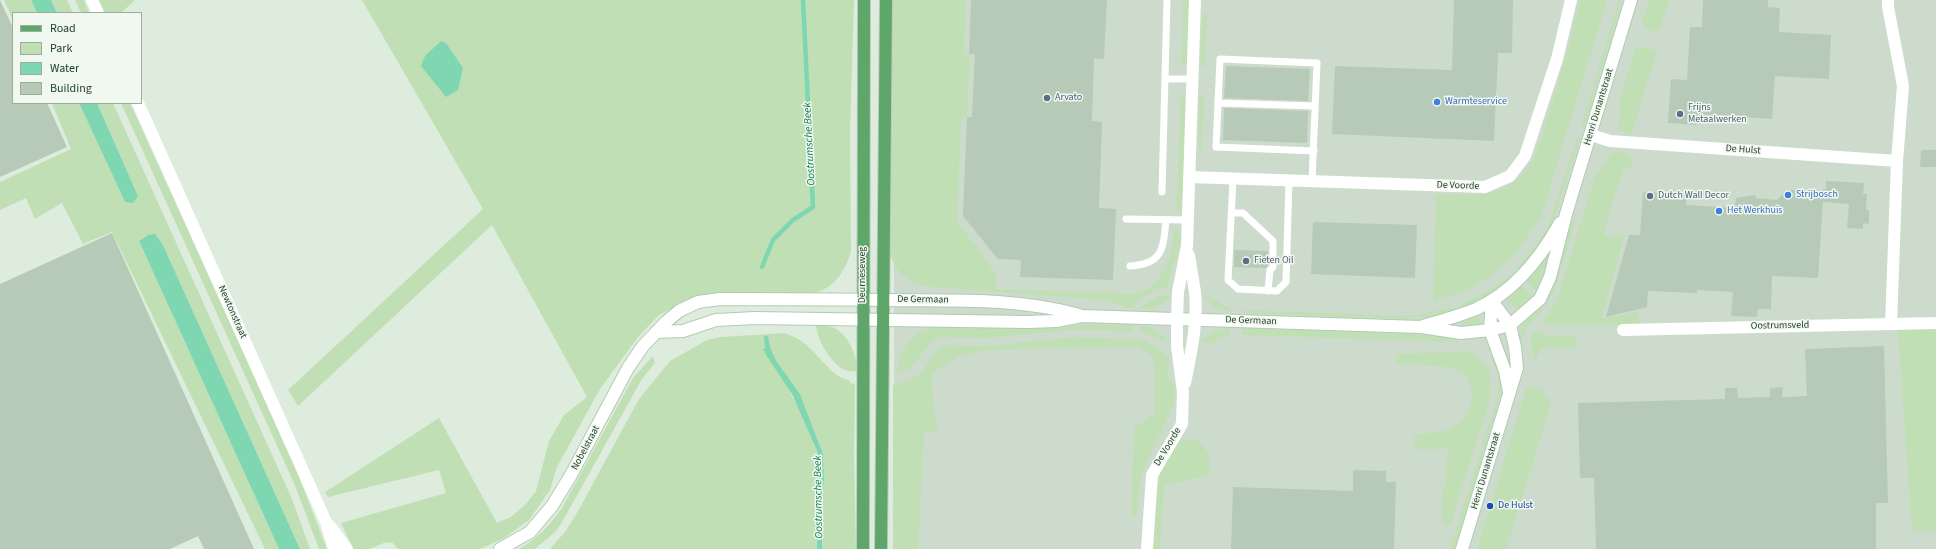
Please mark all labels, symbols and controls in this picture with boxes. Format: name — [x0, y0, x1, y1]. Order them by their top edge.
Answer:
legend — [12, 12, 142, 104]
text: Road — [50, 20, 76, 37]
text: Park — [50, 40, 72, 57]
text: Water — [50, 60, 79, 77]
street label: Henri Dunantstraat — [1582, 67, 1616, 147]
text: Building — [50, 80, 92, 97]
place label: Arvato — [1055, 92, 1082, 104]
marker: Arvato — [1042, 93, 1052, 103]
place label: Warmteservice — [1445, 96, 1507, 108]
marker: Warmteservice — [1432, 97, 1442, 107]
water label: Oostrumsche Beek — [801, 102, 819, 186]
place label: Frijns Metaalwerken — [1688, 102, 1747, 126]
marker: Frijns Metaalwerken — [1675, 109, 1685, 119]
street label: De Hulst — [1725, 143, 1761, 157]
street label: De Voorde — [1436, 179, 1480, 193]
place label: Strijbosch — [1796, 189, 1838, 201]
place label: Dutch Wall Decor — [1658, 190, 1729, 202]
marker: Strijbosch — [1783, 190, 1793, 200]
marker: Dutch Wall Decor — [1645, 191, 1655, 201]
place label: Het Werkhuis — [1727, 205, 1783, 217]
marker: Het Werkhuis — [1714, 206, 1724, 216]
street label: Deurneseweg — [857, 247, 869, 303]
place label: Fieten Oil — [1254, 255, 1294, 267]
marker: Fieten Oil — [1241, 256, 1251, 266]
street label: Newtonstraat — [215, 284, 249, 340]
street label: De Germaan — [897, 294, 949, 306]
street label: De Germaan — [1225, 314, 1277, 328]
street label: Oostrumsveld — [1751, 319, 1809, 333]
street label: Nobelstraat — [569, 424, 603, 472]
street label: De Voorde — [1152, 426, 1184, 468]
street label: Henri Dunantstraat — [1469, 431, 1503, 511]
water label: Oostrumsche Beek — [812, 455, 826, 539]
place label: De Hulst — [1498, 500, 1533, 512]
marker: De Hulst — [1485, 501, 1495, 511]

